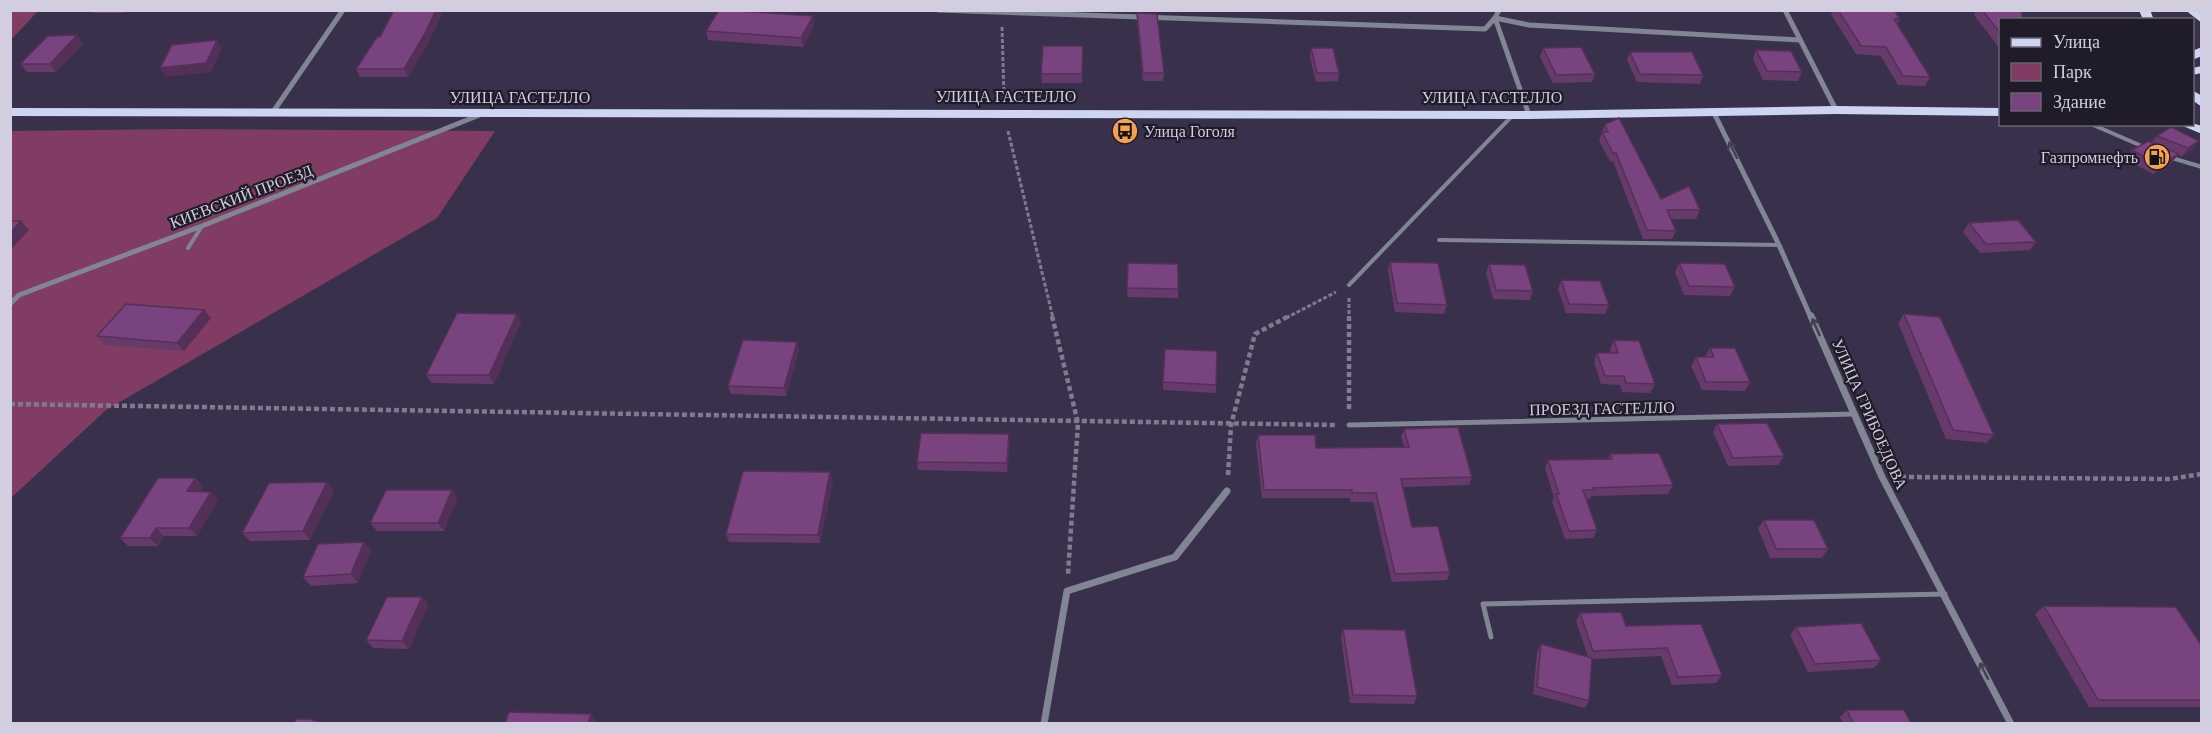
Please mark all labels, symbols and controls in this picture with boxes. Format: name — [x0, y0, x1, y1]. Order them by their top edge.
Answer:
legend — [1999, 18, 2194, 126]
text: Улица — [2053, 32, 2100, 52]
text: Парк — [2053, 62, 2092, 82]
street label: УЛИЦА ГАСТЕЛЛО — [936, 88, 1076, 106]
street label: УЛИЦА ГАСТЕЛЛО — [450, 89, 590, 107]
street label: УЛИЦА ГАСТЕЛЛО — [1422, 89, 1562, 107]
text: Здание — [2053, 92, 2106, 112]
bus stop icon: Улица Гоголя — [1110, 116, 1140, 146]
place label: Улица Гоголя — [1144, 123, 1236, 141]
one-way arrow — [1726, 142, 1738, 160]
fuel station icon: Газпромнефть — [2142, 142, 2172, 172]
place label: Газпромнефть — [2041, 149, 2138, 167]
street label: КИЕВСКИЙ ПРОЕЗД — [167, 160, 315, 232]
one-way arrow — [1809, 318, 1821, 336]
street label: УЛИЦА ГРИБОЕДОВА — [1828, 336, 1911, 493]
street label: ПРОЕЗД ГАСТЕЛЛО — [1529, 399, 1675, 419]
one-way arrow — [1978, 663, 1990, 681]

